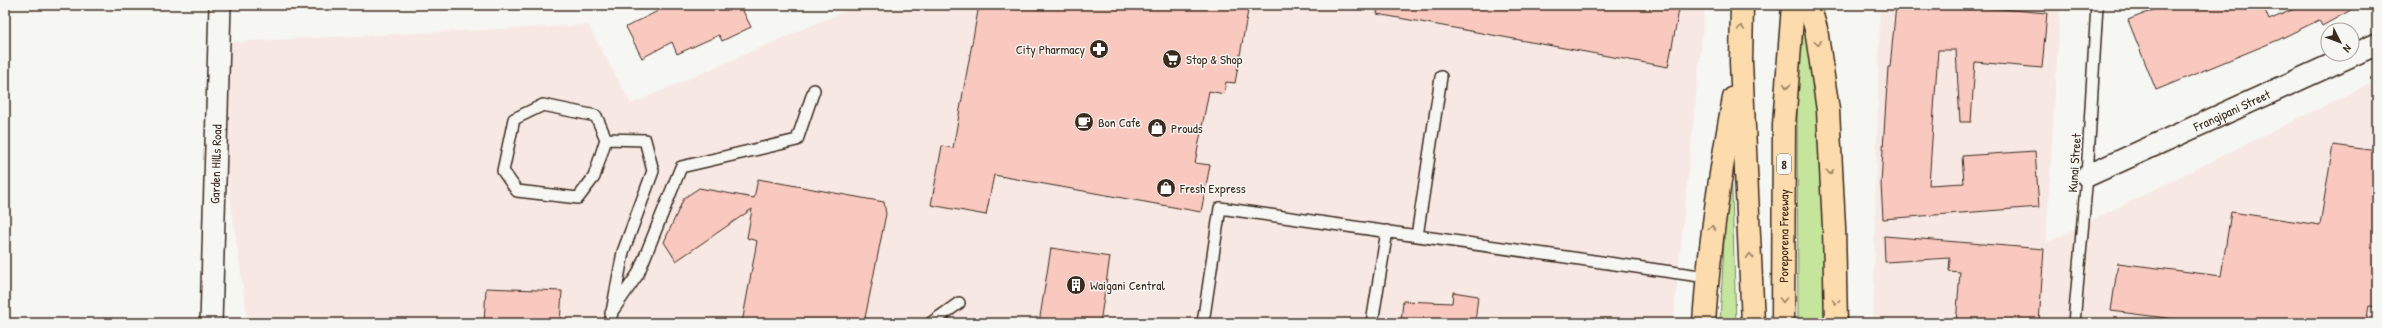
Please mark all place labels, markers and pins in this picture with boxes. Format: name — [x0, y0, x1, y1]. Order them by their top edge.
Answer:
pharmacy icon: City Pharmacy — [1088, 38, 1110, 60]
place label: City Pharmacy — [1016, 40, 1085, 58]
supermarket icon: Stop & Shop — [1161, 48, 1183, 70]
place label: Stop & Shop — [1186, 50, 1243, 68]
cafe icon: Bon Cafe — [1073, 111, 1095, 133]
place label: Bon Cafe — [1098, 113, 1141, 131]
shop icon: Prouds — [1146, 117, 1168, 139]
place label: Prouds — [1171, 119, 1203, 137]
shop icon: Fresh Express — [1155, 177, 1177, 199]
place label: Fresh Express — [1179, 179, 1246, 197]
building icon: Waigani Central — [1065, 274, 1087, 296]
place label: Waigani Central — [1090, 276, 1165, 294]

